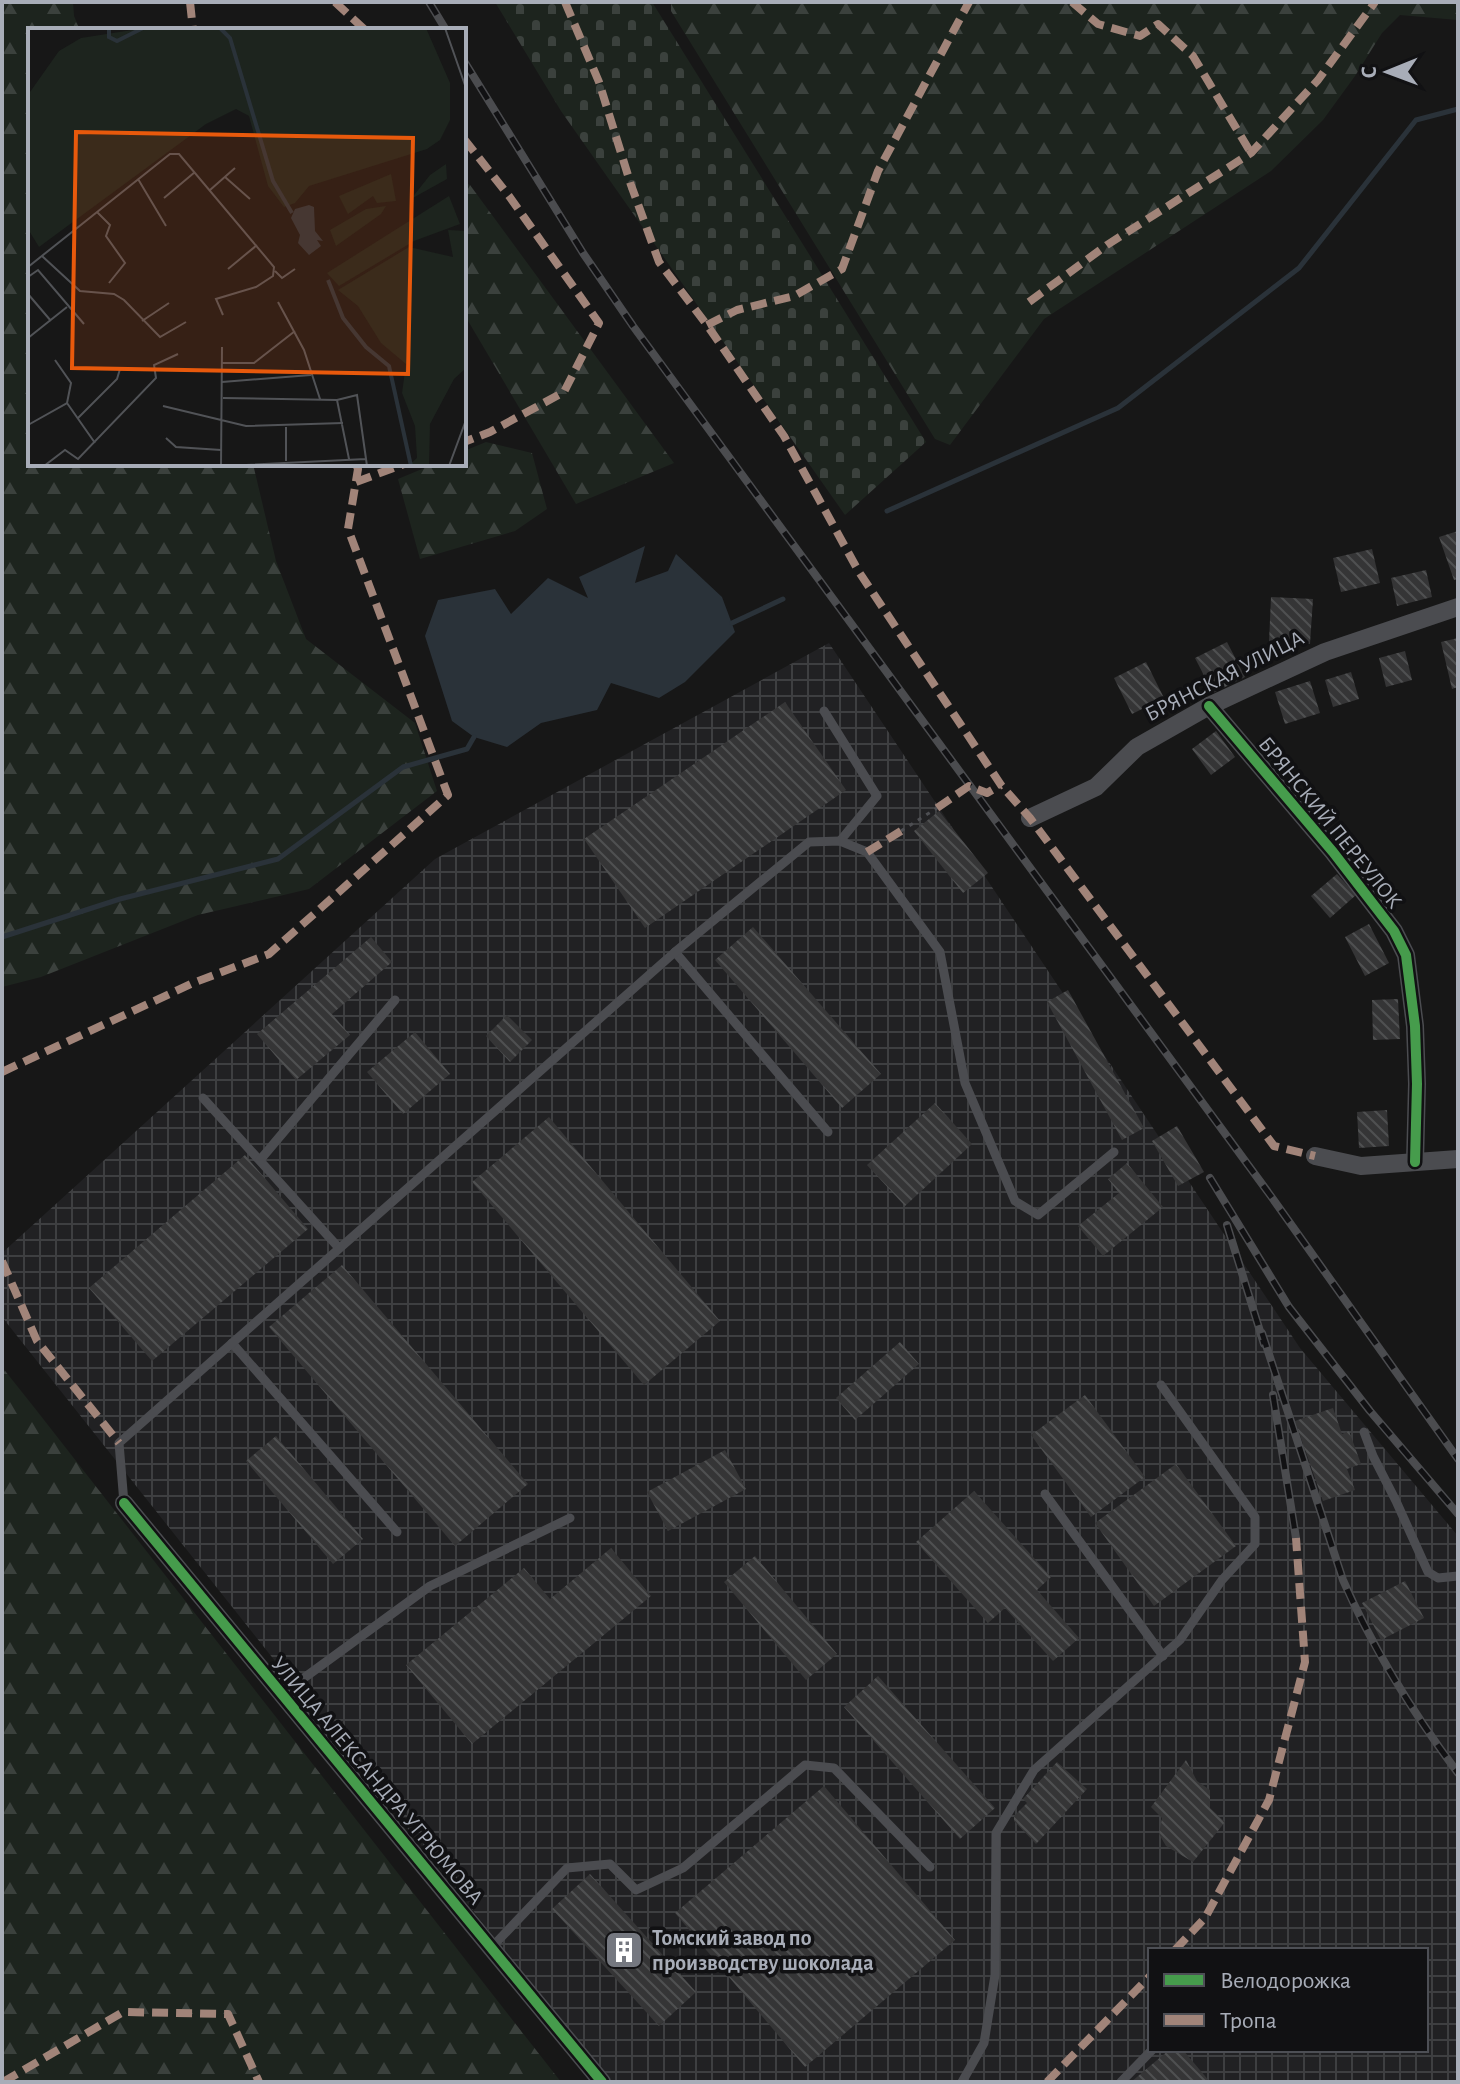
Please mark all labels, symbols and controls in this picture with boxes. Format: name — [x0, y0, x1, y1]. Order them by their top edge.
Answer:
inset map — [28, 28, 466, 466]
north arrow — [1348, 32, 1428, 112]
text: С — [1358, 66, 1380, 79]
street label: БРЯНСКАЯ УЛИЦА — [1142, 626, 1307, 725]
street label: БРЯНСКИЙ ПЕРЕУЛОК — [1254, 733, 1406, 913]
street label: УЛИЦА АЛЕКСАНДРА УГРЮМОВА — [267, 1653, 487, 1909]
place label: Томский завод по производству шоколада — [652, 1927, 874, 1975]
building icon: Томский завод по производству шоколада — [603, 1929, 645, 1971]
legend — [1148, 1948, 1428, 2052]
text: Велодорожка — [1220, 1969, 1351, 1993]
text: Тропа — [1220, 2009, 1277, 2033]

